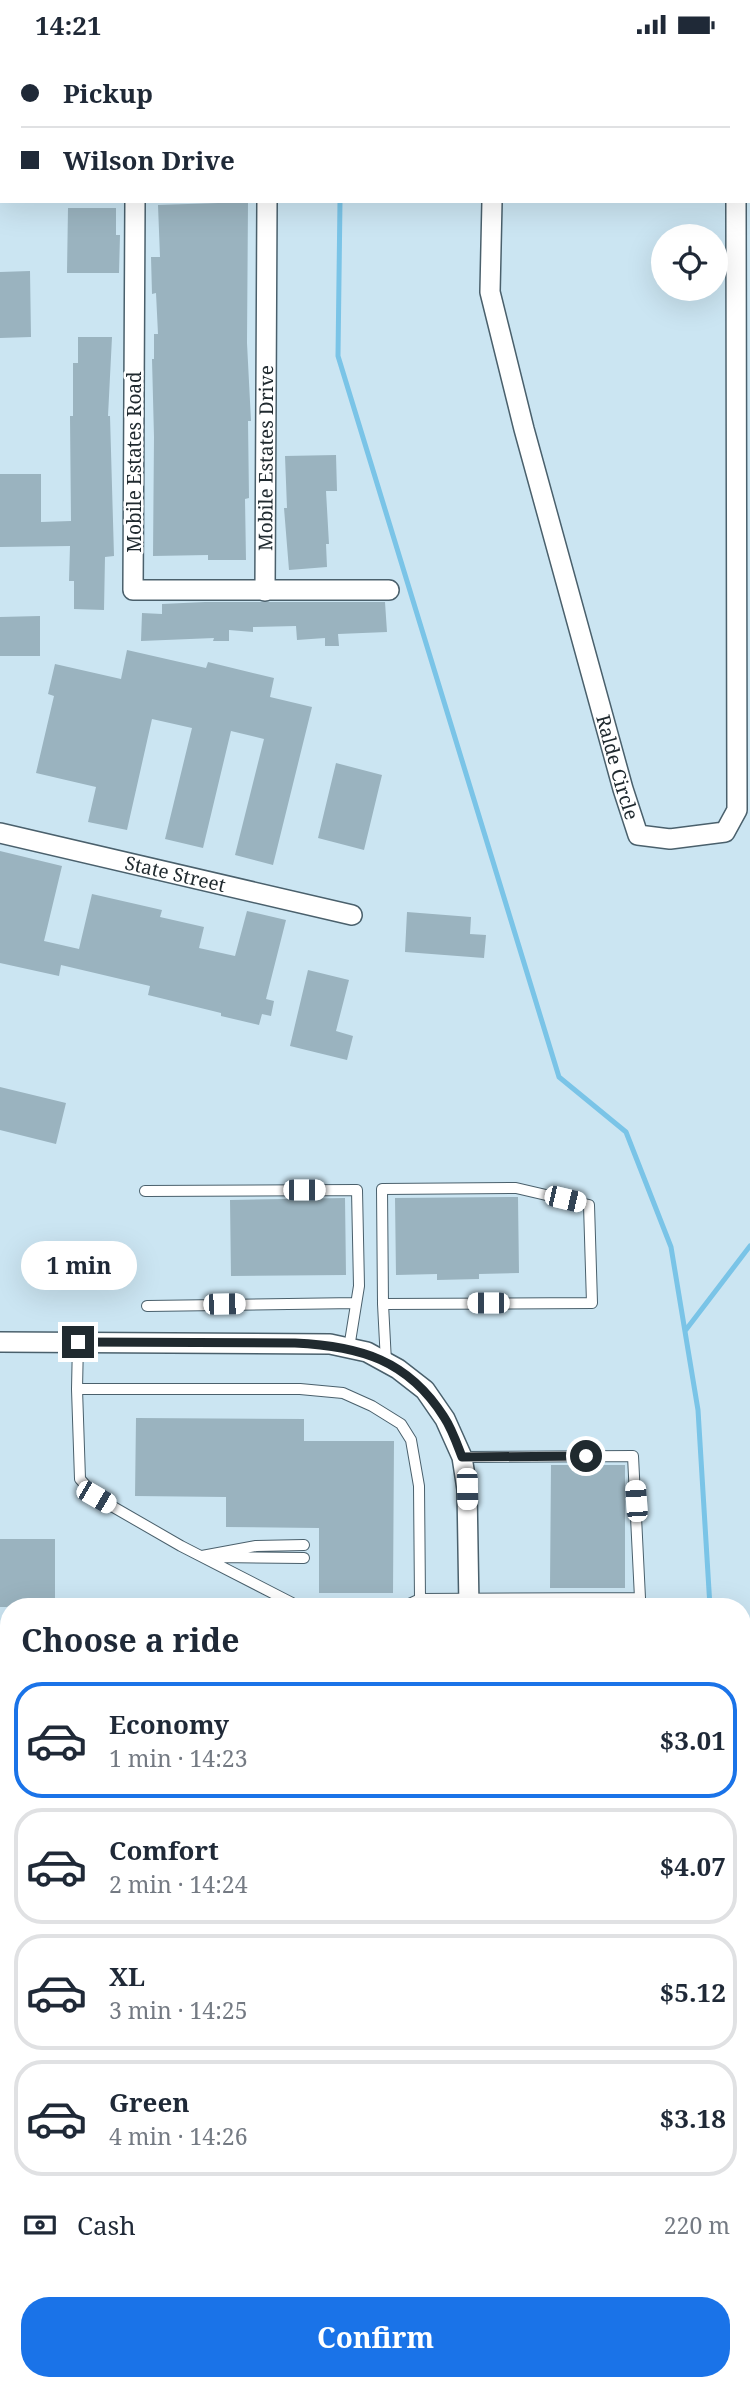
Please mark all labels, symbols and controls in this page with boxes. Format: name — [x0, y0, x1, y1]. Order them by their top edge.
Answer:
text: 14:21 — [35, 7, 102, 43]
text: Pickup — [63, 75, 153, 111]
text: Wilson Drive — [63, 142, 235, 178]
map controls — [651, 224, 728, 301]
button: locate — [651, 224, 728, 301]
street label: Mobile Estates Drive — [252, 365, 279, 551]
street label: Mobile Estates Road — [121, 371, 147, 553]
street label: Ralde Circle — [590, 712, 645, 823]
street label: State Street — [122, 850, 229, 898]
car — [284, 1180, 326, 1201]
car — [543, 1184, 588, 1214]
callout: 1 min — [20, 1241, 136, 1289]
text: 1 min — [46, 1249, 112, 1281]
car — [203, 1293, 246, 1315]
car — [468, 1293, 510, 1314]
route end — [62, 1326, 94, 1358]
route start — [570, 1440, 602, 1472]
car — [457, 1468, 478, 1510]
car — [73, 1477, 120, 1517]
car — [625, 1479, 648, 1523]
text: Choose a ride — [21, 1618, 240, 1661]
text: Economy — [109, 1706, 229, 1742]
icon: car — [25, 1709, 88, 1772]
text: $3.01 — [660, 1722, 726, 1758]
text: 1 min · 14:23 — [109, 1742, 247, 1774]
text: Comfort — [109, 1832, 219, 1868]
icon: car — [25, 1835, 88, 1898]
text: $4.07 — [660, 1848, 726, 1884]
text: 2 min · 14:24 — [109, 1868, 247, 1900]
text: XL — [109, 1958, 145, 1994]
icon: car — [25, 1961, 88, 2024]
text: $5.12 — [660, 1974, 726, 2010]
text: 3 min · 14:25 — [109, 1994, 247, 2026]
text: Green — [109, 2084, 190, 2120]
icon: car — [25, 2087, 88, 2150]
text: $3.18 — [660, 2100, 726, 2136]
text: 4 min · 14:26 — [109, 2120, 247, 2152]
icon: cash — [21, 2206, 59, 2244]
text: Cash — [77, 2207, 136, 2243]
text: 220 m — [664, 2209, 730, 2241]
button: Confirm — [21, 2297, 730, 2377]

